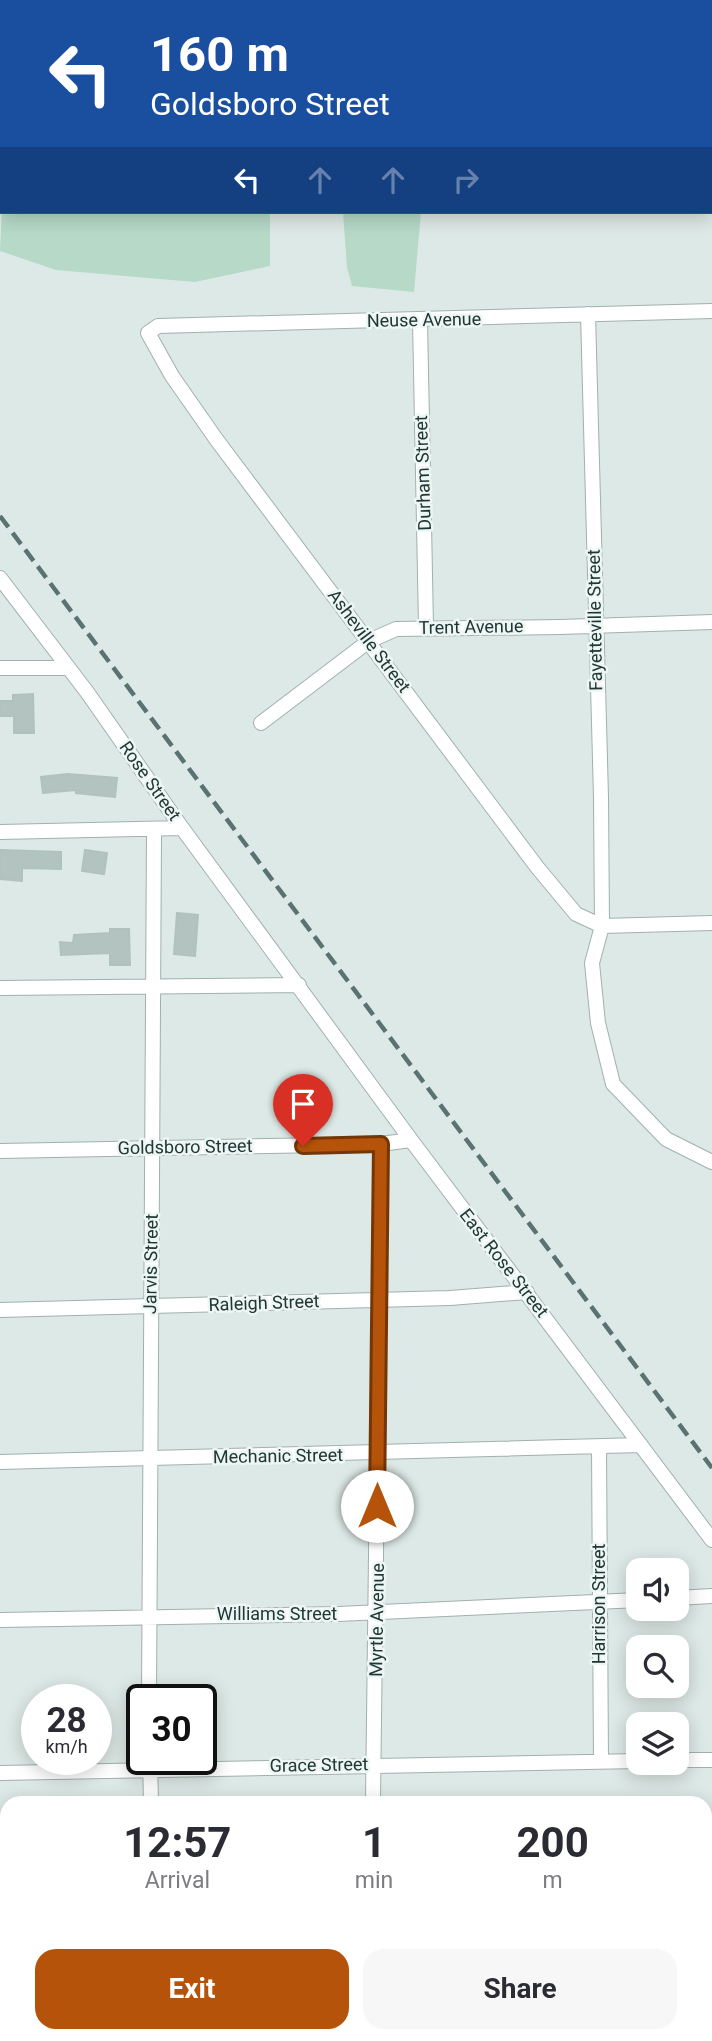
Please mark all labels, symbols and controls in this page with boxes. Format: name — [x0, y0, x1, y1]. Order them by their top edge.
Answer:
text: 160 m — [150, 26, 289, 83]
icon: left — [35, 28, 126, 119]
text: Goldsboro Street — [150, 85, 390, 123]
icon: left — [228, 161, 266, 199]
icon: ahead — [301, 161, 339, 199]
icon: ahead — [374, 161, 412, 199]
icon: right — [447, 161, 485, 199]
street label: Neuse Avenue — [367, 308, 481, 331]
street label: Durham Street — [410, 415, 435, 531]
street label: Fayetteville Street — [583, 549, 606, 691]
street label: Asheville Street — [324, 585, 415, 697]
street label: Trent Avenue — [418, 615, 524, 638]
street label: Rose Street — [115, 737, 185, 825]
pin — [273, 1074, 333, 1146]
icon: arrive — [284, 1085, 322, 1123]
street label: Goldsboro Street — [117, 1135, 253, 1158]
street label: East Rose Street — [456, 1204, 553, 1321]
street label: Jarvis Street — [139, 1214, 162, 1314]
street label: Raleigh Street — [208, 1290, 320, 1315]
street label: Mechanic Street — [213, 1444, 343, 1467]
position arrow — [340, 1469, 414, 1543]
street label: Harrison Street — [588, 1544, 609, 1664]
map controls — [626, 1558, 689, 1775]
button: sound — [626, 1558, 689, 1621]
street label: Myrtle Avenue — [365, 1563, 388, 1677]
street label: Williams Street — [217, 1603, 337, 1624]
button: search — [626, 1635, 689, 1698]
speed limit sign: 30 — [126, 1684, 217, 1775]
text: 28 — [46, 1700, 87, 1741]
button: layers — [626, 1712, 689, 1775]
text: km/h — [45, 1736, 88, 1757]
street label: Grace Street — [269, 1753, 369, 1776]
text: 12:57 — [123, 1818, 231, 1867]
text: 1 — [362, 1818, 386, 1867]
text: 200 — [516, 1818, 589, 1867]
text: Arrival — [145, 1867, 210, 1894]
text: min — [355, 1867, 393, 1894]
text: m — [543, 1867, 563, 1894]
button: Exit — [35, 1949, 349, 2029]
button: Share — [363, 1949, 677, 2029]

